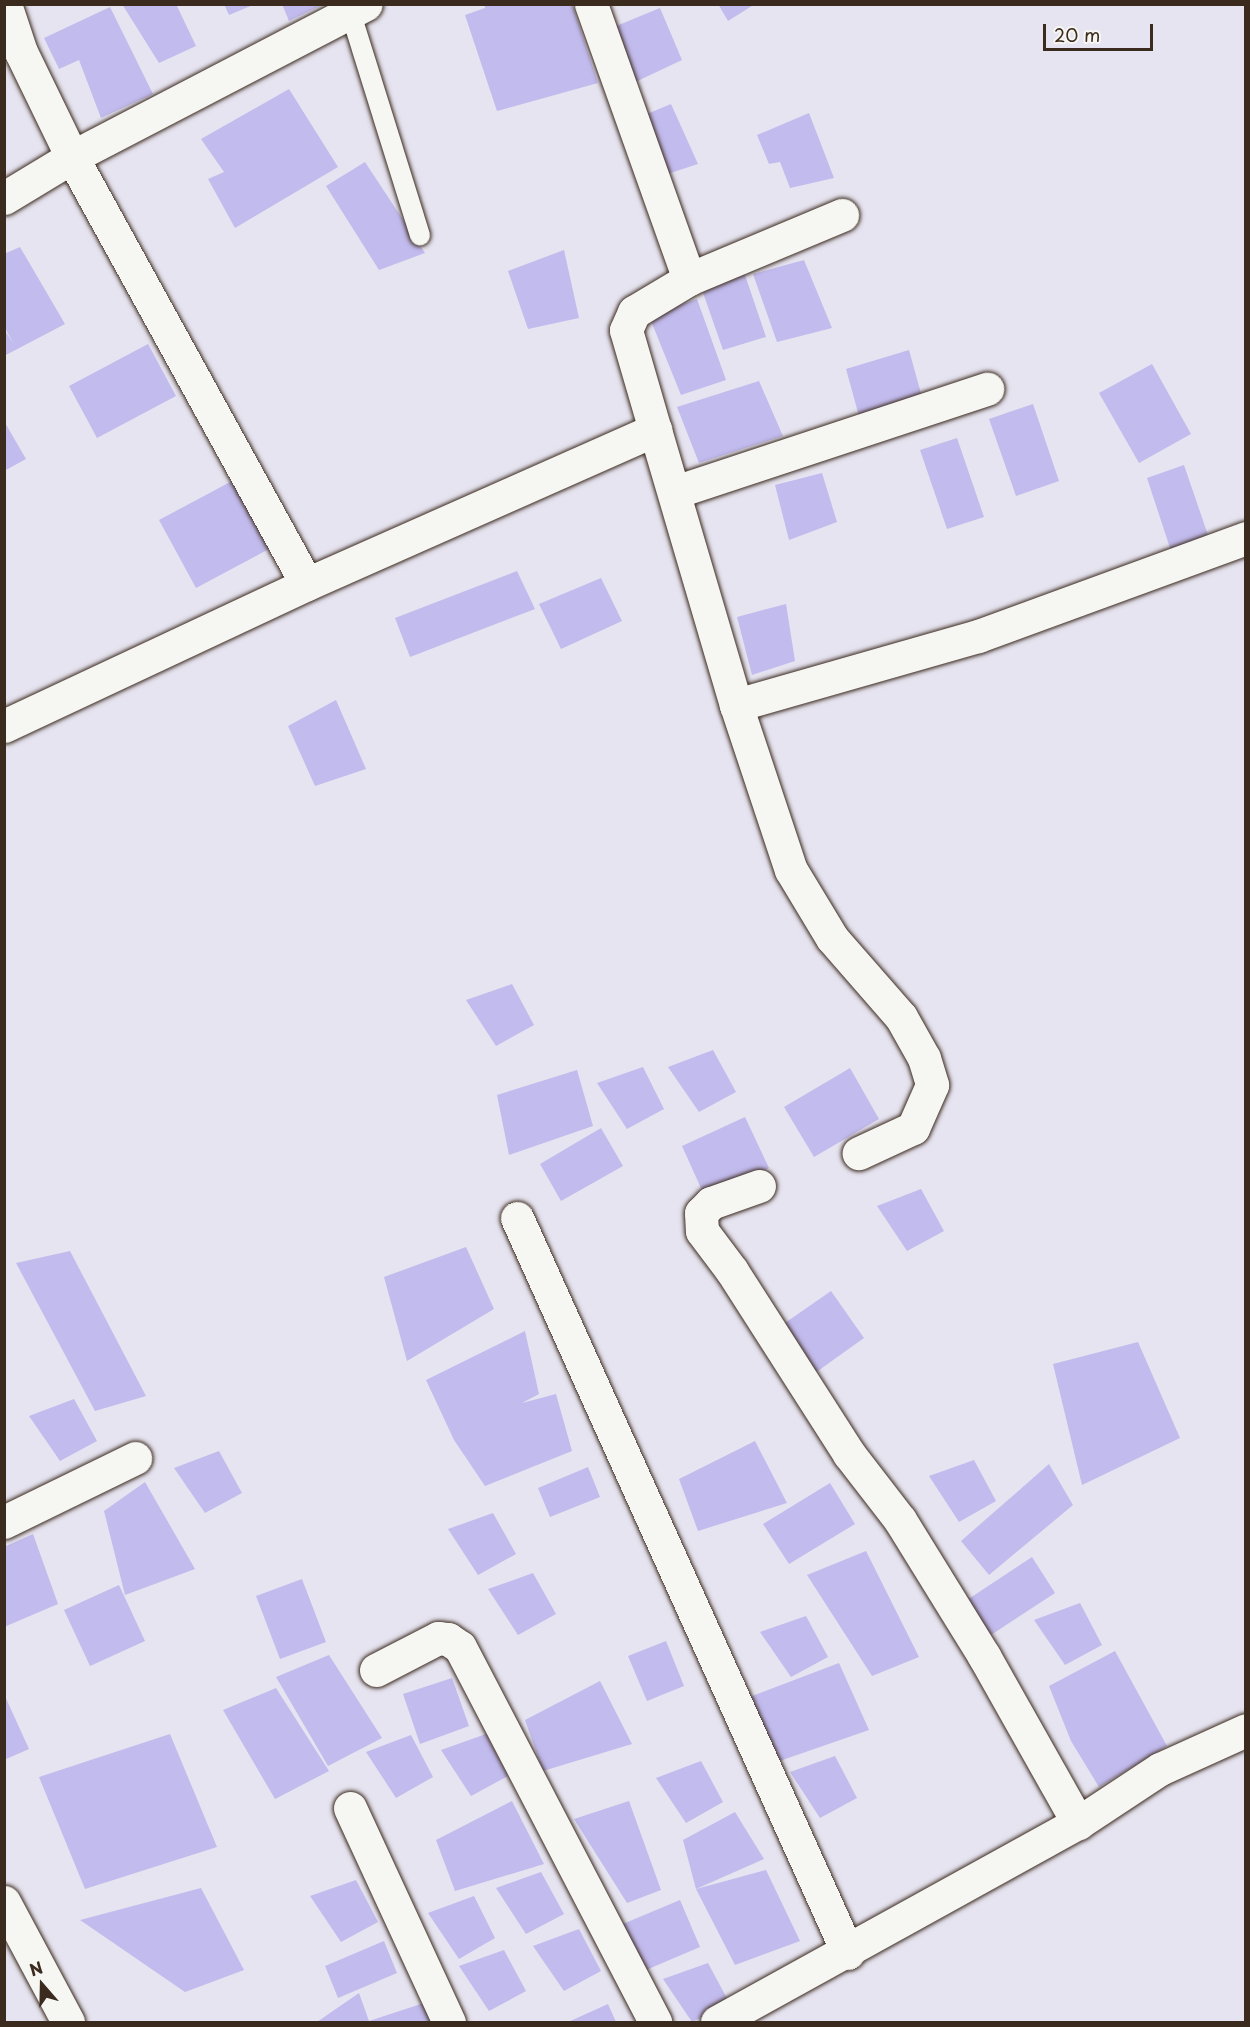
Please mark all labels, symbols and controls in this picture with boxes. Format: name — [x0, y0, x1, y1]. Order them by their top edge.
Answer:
scale bar — [1046, 12, 1156, 50]
text: 20 m — [1054, 21, 1100, 48]
north arrow — [12, 1955, 72, 2015]
text: N — [26, 1955, 46, 1982]

